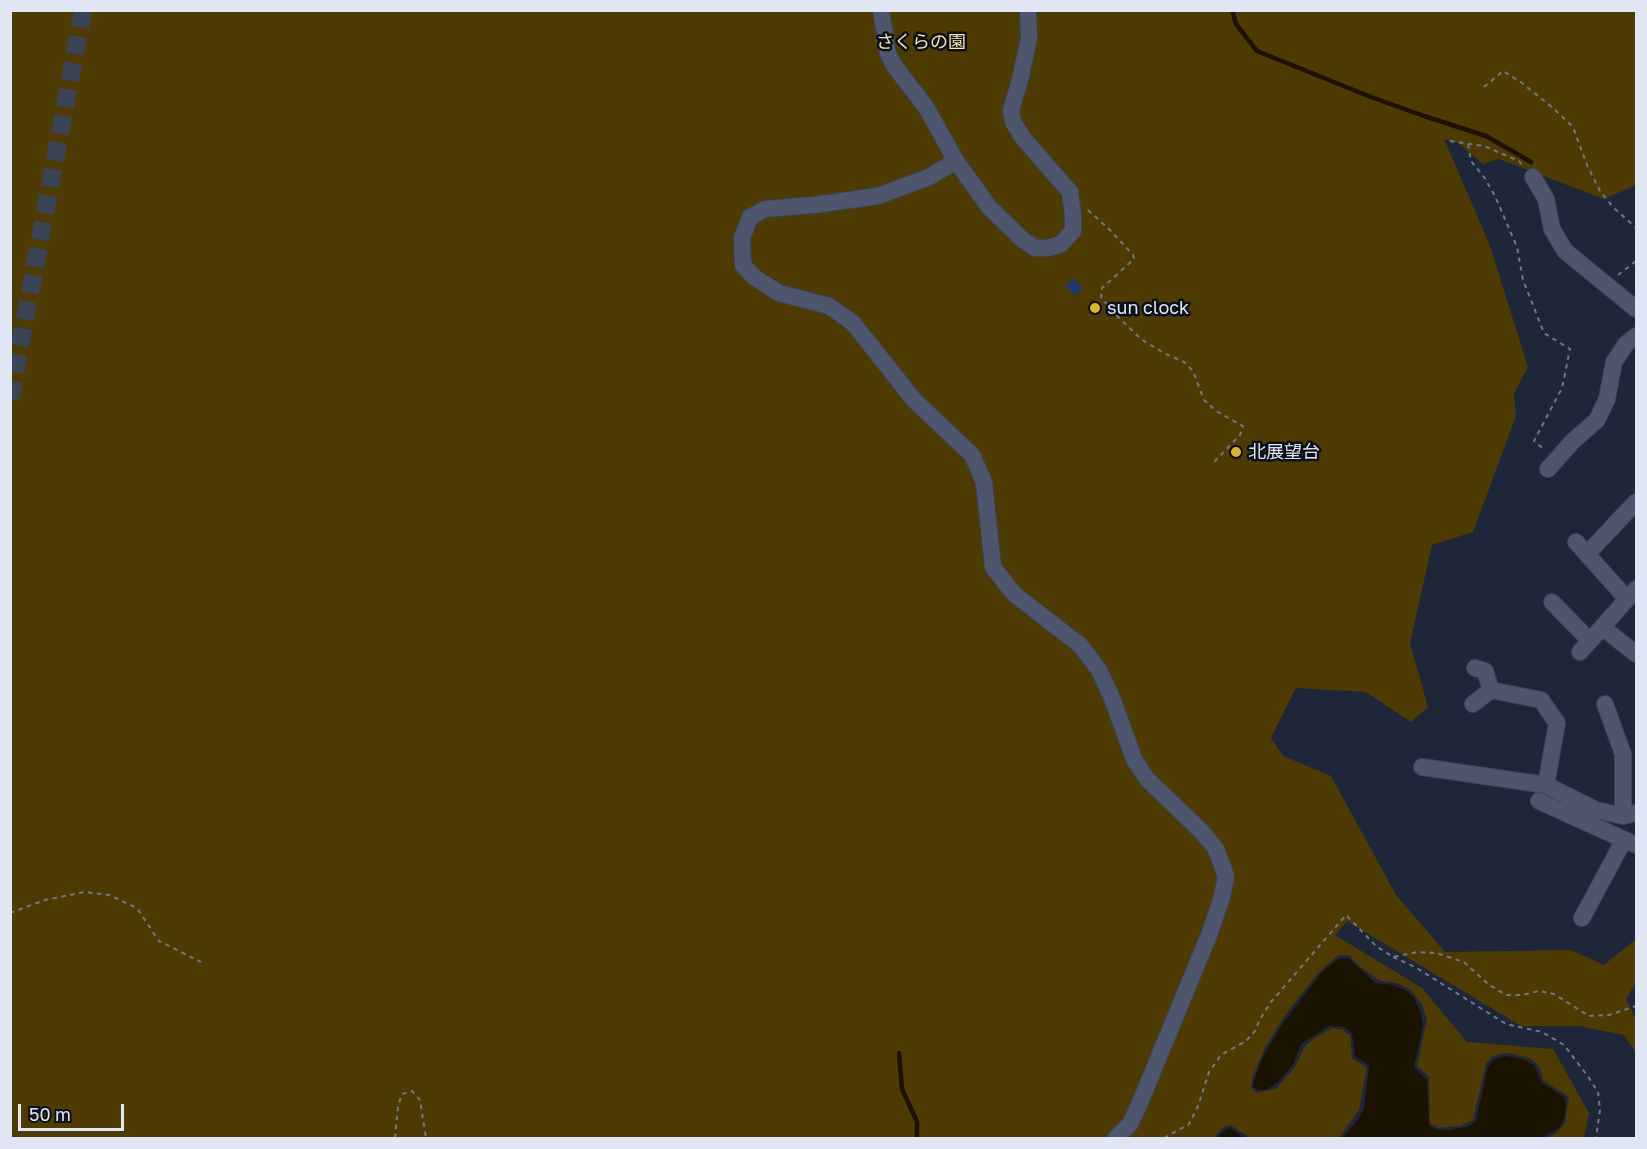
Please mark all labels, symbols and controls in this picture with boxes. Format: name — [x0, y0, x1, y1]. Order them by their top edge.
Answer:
park label: さくらの園 — [876, 31, 966, 53]
place label: sun clock — [1107, 297, 1189, 319]
marker: sun clock — [1088, 301, 1102, 315]
place label: 北展望台 — [1248, 441, 1320, 463]
marker: 北展望台 — [1229, 445, 1243, 459]
scale bar — [21, 1092, 128, 1130]
text: 50 m — [29, 1103, 71, 1125]

